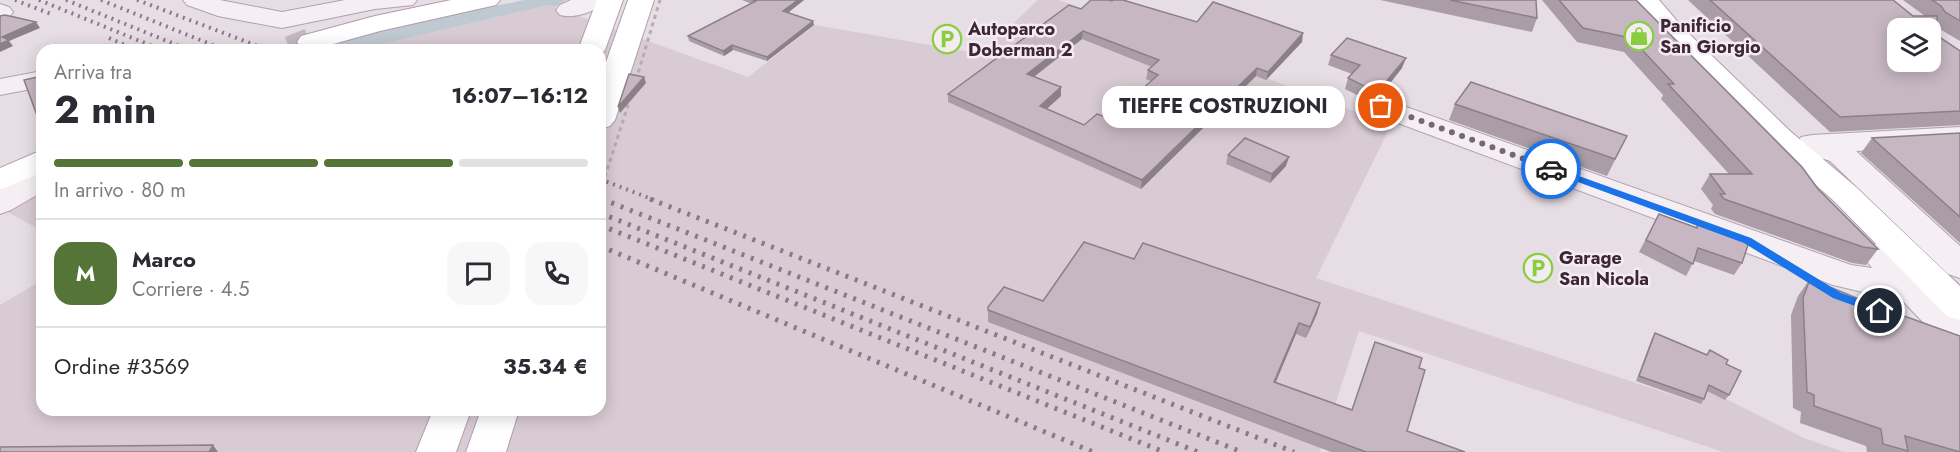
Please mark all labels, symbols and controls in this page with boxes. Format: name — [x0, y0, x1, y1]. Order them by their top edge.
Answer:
place label: Panificio San Giorgio — [1660, 13, 1761, 60]
place label: Autoparco Doberman 2 — [967, 16, 1073, 63]
map controls — [1887, 18, 1941, 72]
button: layers — [1887, 18, 1941, 72]
shop icon: Panificio San Giorgio — [1623, 20, 1655, 52]
parking icon: Autoparco Doberman 2 — [931, 23, 963, 55]
text: Arriva tra — [54, 58, 132, 87]
text: 16:07–16:12 — [451, 79, 588, 111]
pin — [1355, 80, 1406, 131]
text: 2 min — [54, 81, 156, 138]
callout: TIEFFE COSTRUZIONI — [1102, 85, 1345, 127]
icon: bag — [1364, 89, 1397, 122]
text: TIEFFE COSTRUZIONI — [1119, 92, 1328, 121]
courier — [1521, 139, 1581, 199]
icon: car — [1535, 153, 1568, 186]
text: In arrivo · 80 m — [54, 176, 186, 205]
button: chat — [447, 242, 510, 305]
button: phone — [525, 242, 588, 305]
text: Marco — [132, 243, 196, 275]
place label: Garage San Nicola — [1559, 245, 1649, 292]
parking icon: Garage San Nicola — [1522, 252, 1554, 284]
text: M — [76, 257, 95, 289]
text: Corriere · 4.5 — [132, 275, 250, 304]
pin — [1854, 285, 1905, 336]
icon: home — [1863, 294, 1896, 327]
text: Ordine #3569 — [54, 350, 190, 382]
text: 35.34 € — [503, 350, 588, 382]

